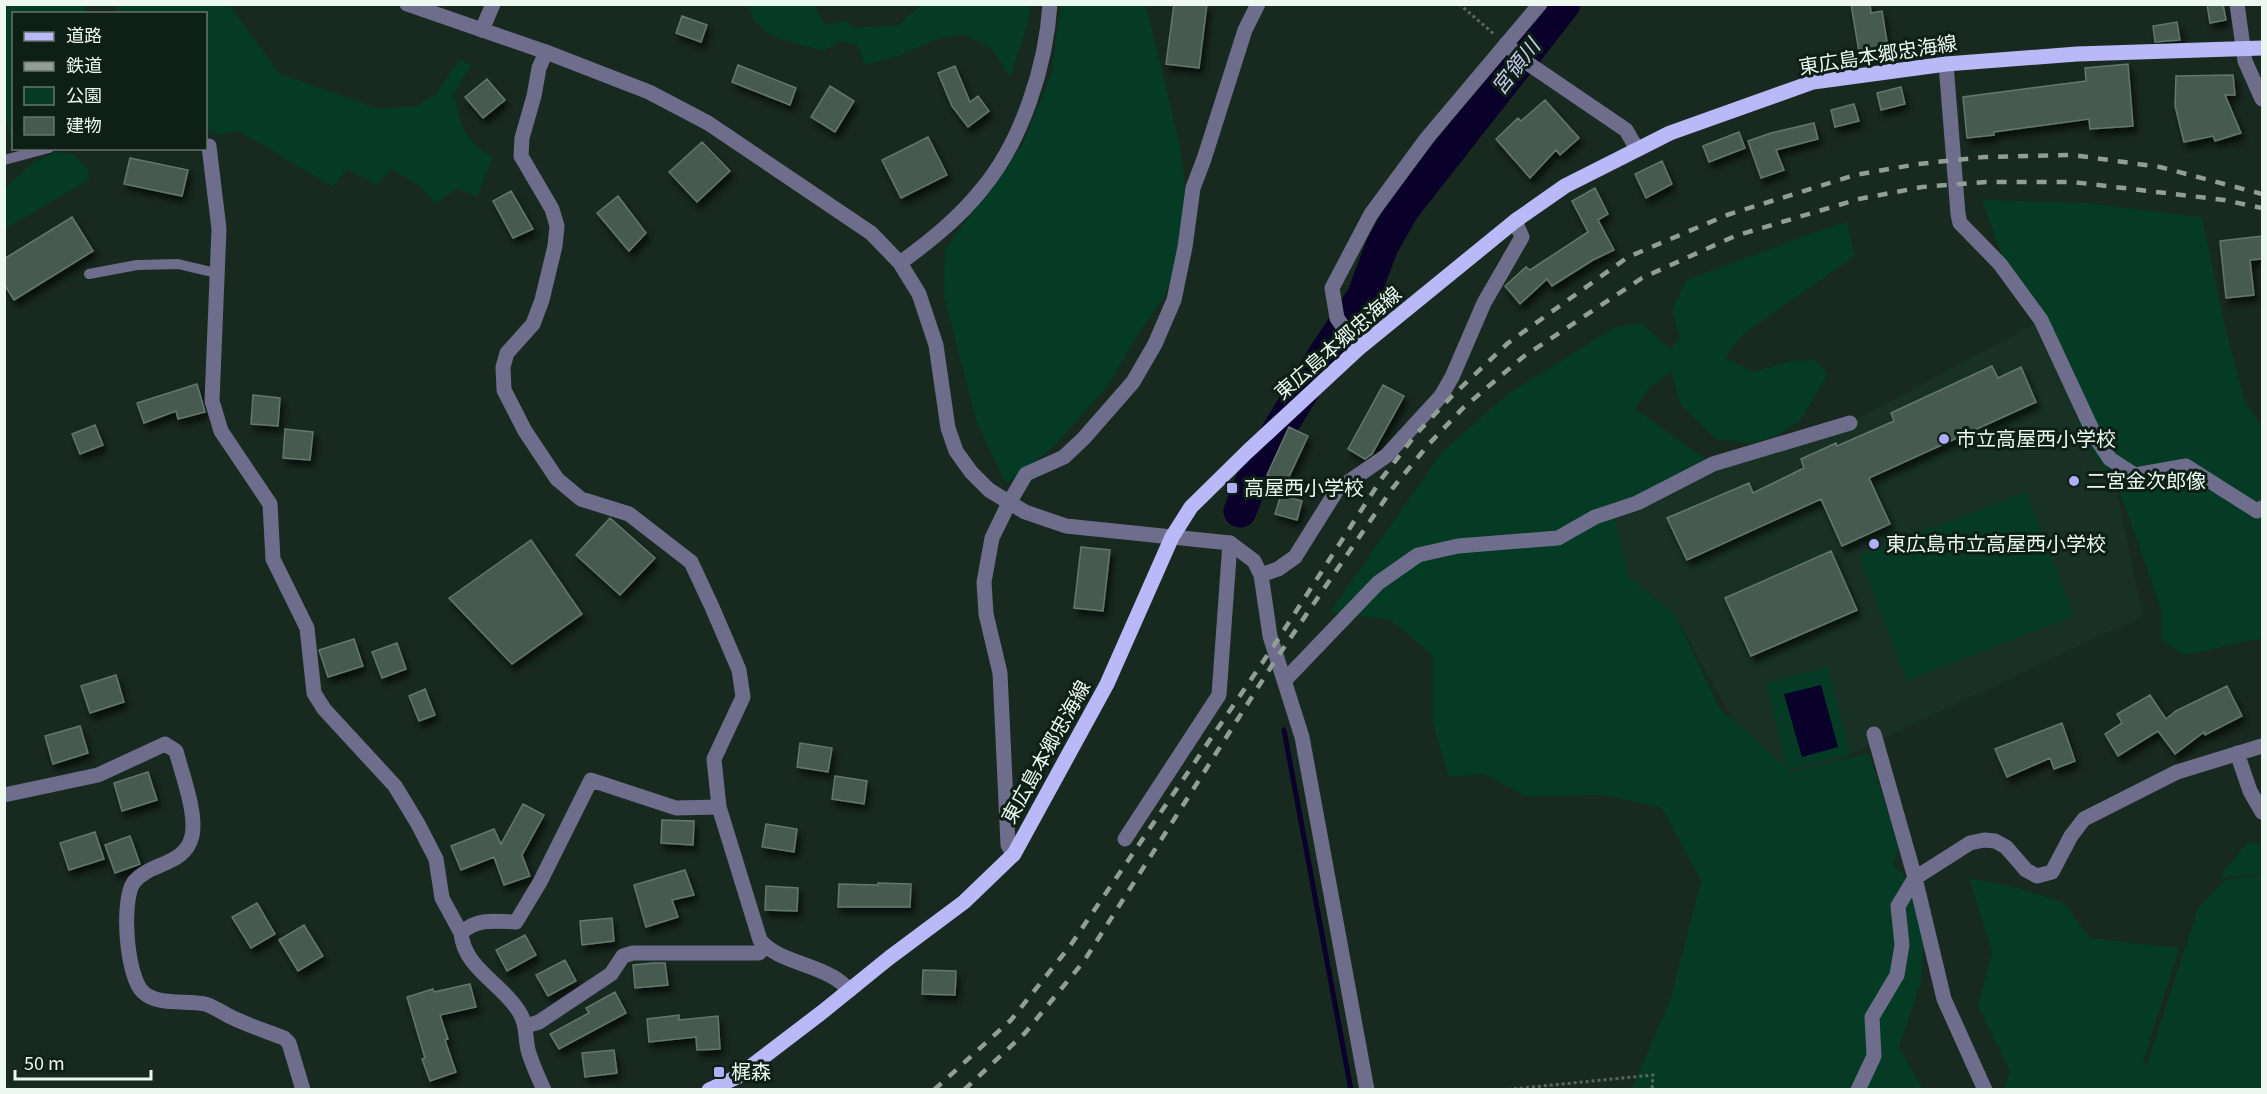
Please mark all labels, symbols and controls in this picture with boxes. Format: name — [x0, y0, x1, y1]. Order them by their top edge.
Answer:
legend — [12, 12, 207, 150]
text: 道路 — [66, 21, 102, 47]
street label: 東広島本郷忠海線 — [1796, 27, 1959, 80]
water label: 宮領川 — [1483, 30, 1547, 100]
text: 鉄道 — [66, 51, 102, 77]
text: 公園 — [66, 81, 102, 107]
text: 建物 — [66, 111, 102, 137]
street label: 東広島本郷忠海線 — [1267, 278, 1407, 405]
place label: 市立高屋西小学校 — [1956, 423, 2116, 452]
marker: 市立高屋西小学校 — [1937, 432, 1951, 446]
place label: 二宮金次郎像 — [2086, 465, 2206, 494]
place label: 高屋西小学校 — [1244, 472, 1364, 501]
marker: 二宮金次郎像 — [2067, 474, 2081, 488]
marker: 高屋西小学校 — [1225, 481, 1239, 495]
place label: 東広島市立高屋西小学校 — [1886, 528, 2106, 557]
marker: 東広島市立高屋西小学校 — [1867, 537, 1881, 551]
street label: 東広島本郷忠海線 — [993, 674, 1096, 828]
scale bar — [15, 1043, 152, 1081]
text: 50 m — [24, 1049, 65, 1075]
place label: 梶森 — [731, 1056, 771, 1085]
marker: 梶森 — [712, 1065, 726, 1079]

